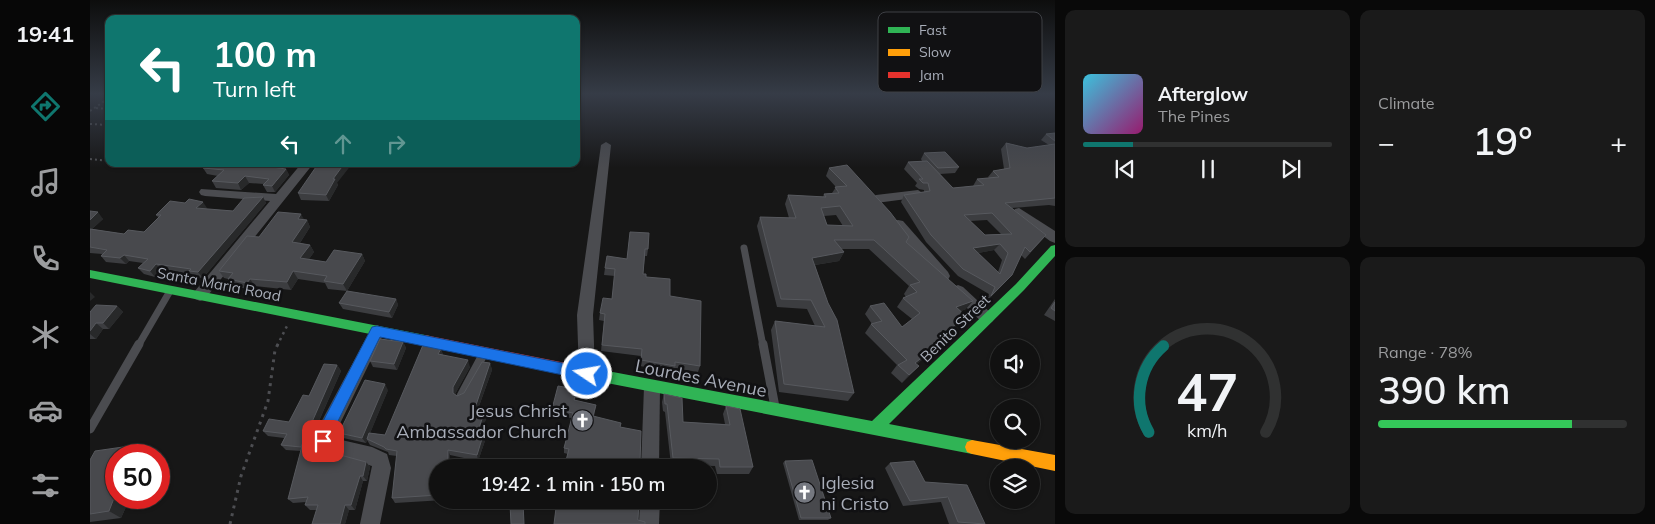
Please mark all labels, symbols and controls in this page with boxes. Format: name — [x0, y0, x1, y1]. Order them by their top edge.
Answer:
legend — [878, 12, 1042, 92]
text: 19:41 — [16, 20, 74, 48]
text: Fast — [919, 21, 947, 39]
text: 100 m — [213, 32, 317, 76]
icon: left — [130, 35, 195, 100]
text: Slow — [919, 43, 951, 61]
text: Jam — [919, 66, 944, 84]
text: Turn left — [213, 75, 296, 103]
text: Afterglow — [1158, 82, 1248, 106]
icon: directions — [28, 89, 63, 124]
text: Climate — [1378, 93, 1434, 113]
text: The Pines — [1158, 106, 1230, 126]
text: 19° — [1473, 117, 1532, 165]
text: − — [1378, 125, 1395, 160]
text: + — [1610, 125, 1627, 160]
icon: left — [276, 130, 304, 158]
icon: ahead — [329, 130, 357, 158]
icon: right — [382, 130, 410, 158]
icon: previous — [1111, 155, 1139, 183]
icon: pause — [1194, 155, 1222, 183]
icon: next — [1277, 155, 1305, 183]
icon: music — [28, 165, 63, 200]
icon: phone — [28, 241, 63, 276]
street label: Santa Maria Road — [155, 263, 283, 305]
street label: Benito Street — [916, 290, 994, 366]
icon: climate — [28, 317, 63, 352]
map controls — [990, 339, 1040, 509]
button: sound — [990, 339, 1040, 389]
text: Range · 78% — [1378, 342, 1473, 362]
position arrow — [560, 347, 612, 399]
street label: Lourdes Avenue — [633, 354, 769, 402]
text: 47 — [1176, 359, 1239, 424]
text: 390 km — [1378, 366, 1511, 414]
icon: car — [28, 393, 63, 428]
place label: Jesus Christ Ambassador Church — [396, 399, 567, 443]
button: search — [990, 399, 1040, 449]
church icon: Jesus Christ Ambassador Church — [571, 408, 595, 432]
text: km/h — [1187, 419, 1228, 441]
pin — [302, 420, 344, 462]
icon: arrive — [309, 427, 337, 455]
speed limit sign: 50 — [105, 444, 170, 509]
button: layers — [990, 459, 1040, 509]
icon: filters — [28, 468, 63, 503]
place label: Iglesia ni Cristo — [821, 471, 889, 515]
text: 19:42 · 1 min · 150 m — [480, 472, 666, 496]
church icon: Iglesia ni Cristo — [793, 480, 817, 504]

